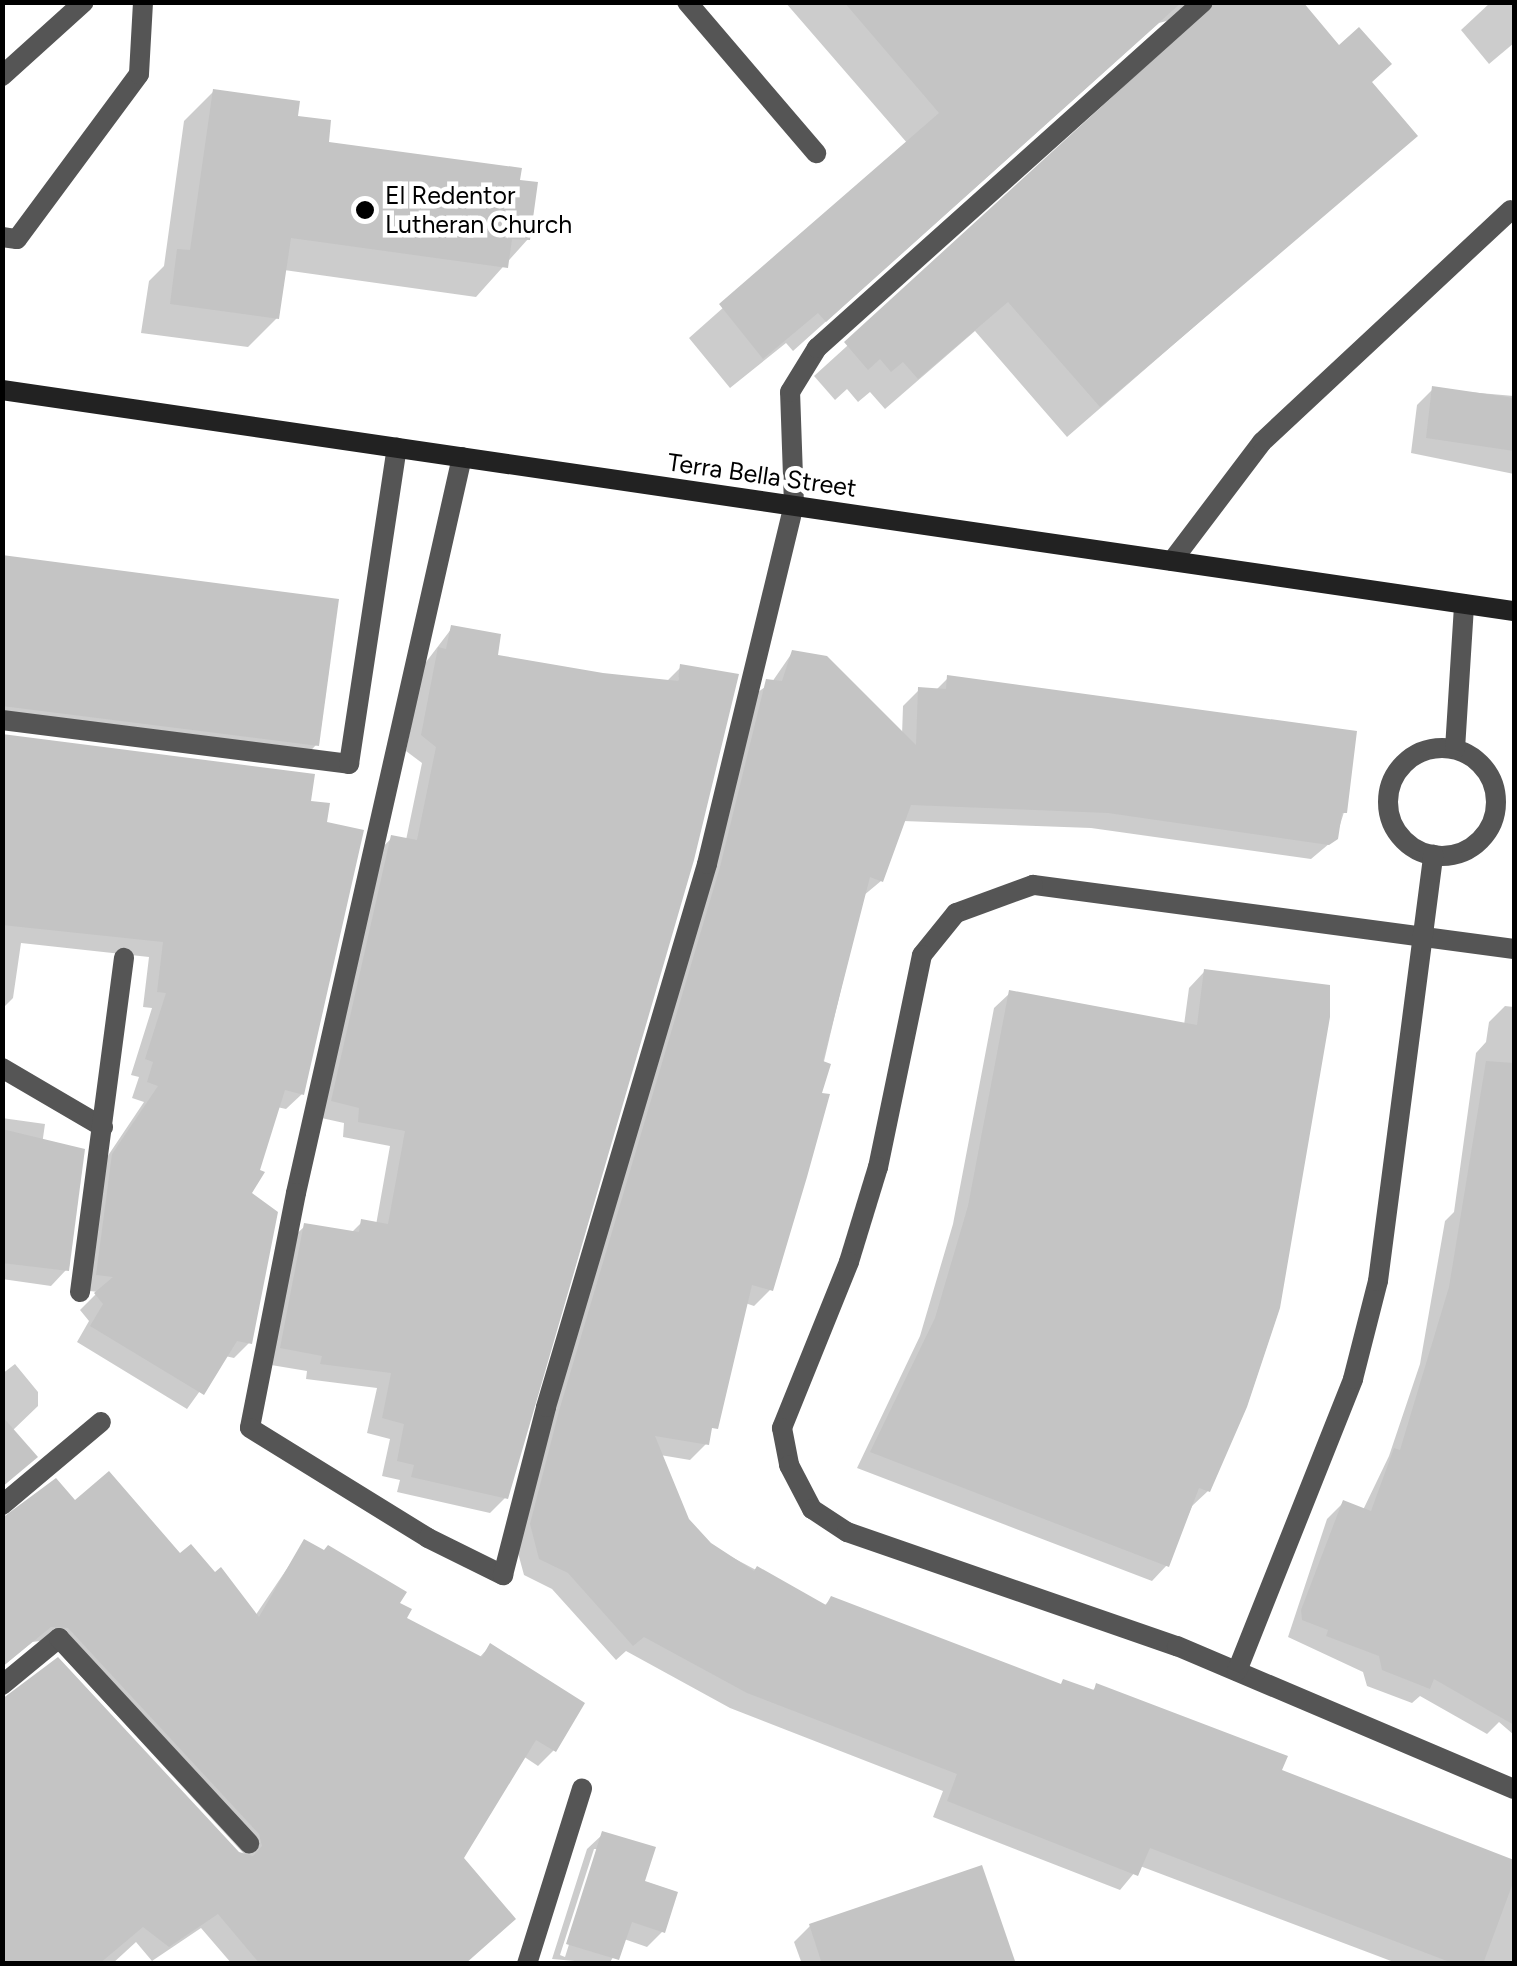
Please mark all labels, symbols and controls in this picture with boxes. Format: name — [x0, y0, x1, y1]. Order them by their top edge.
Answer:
place label: El Redentor Lutheran Church — [385, 181, 572, 240]
marker: El Redentor Lutheran Church — [354, 199, 376, 221]
street label: Terra Bella Street — [666, 447, 858, 503]

